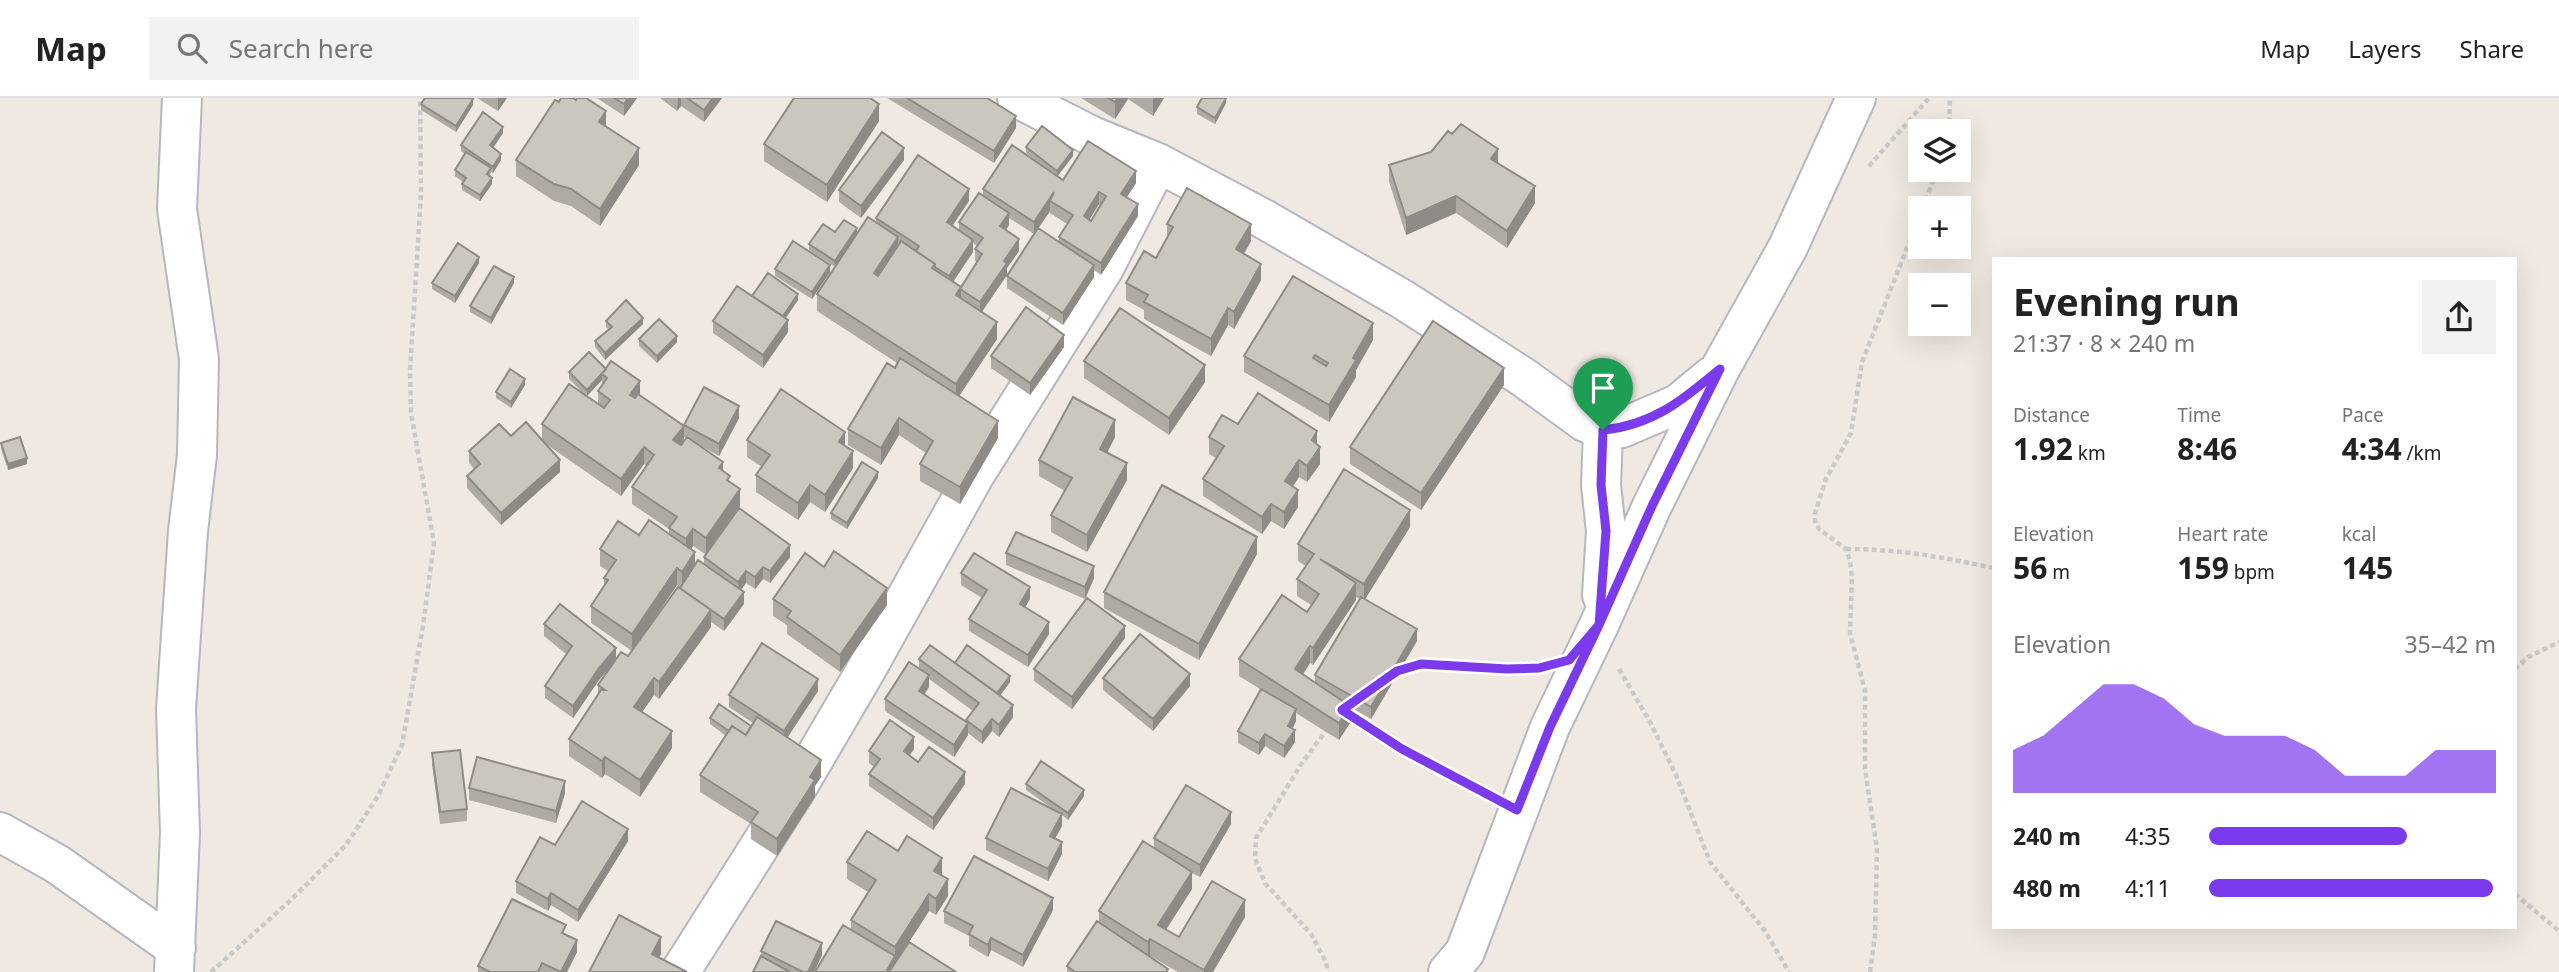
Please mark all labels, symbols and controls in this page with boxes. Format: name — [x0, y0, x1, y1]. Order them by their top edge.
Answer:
search box — [149, 17, 639, 80]
text: Map — [35, 26, 107, 71]
icon: search — [173, 29, 211, 67]
text: Search here — [229, 30, 373, 66]
text: Map — [2260, 32, 2310, 65]
text: Layers — [2348, 32, 2422, 65]
text: Share — [2460, 32, 2524, 65]
map controls — [1908, 119, 1971, 336]
button: layers — [1908, 119, 1971, 182]
button: + — [1908, 196, 1971, 259]
button: − — [1908, 273, 1971, 336]
text: Evening run — [2013, 275, 2240, 327]
button: share — [2422, 280, 2496, 354]
text: 21:37 · 8 × 240 m — [2013, 327, 2195, 359]
pin — [1573, 358, 1633, 430]
icon: arrive — [1584, 369, 1622, 407]
text: Distance — [2013, 402, 2090, 428]
text: Time — [2177, 402, 2221, 428]
text: Pace — [2342, 402, 2384, 428]
text: 1.92 — [2013, 428, 2073, 469]
text: 8:46 — [2177, 428, 2237, 469]
text: 4:34 — [2342, 428, 2402, 469]
text: km — [2073, 440, 2106, 466]
text: /km — [2402, 440, 2442, 466]
text: Elevation — [2013, 521, 2094, 547]
text: Heart rate — [2177, 521, 2268, 547]
text: kcal — [2342, 521, 2376, 547]
text: 56 — [2013, 547, 2047, 588]
text: 159 — [2177, 547, 2229, 588]
text: 145 — [2342, 547, 2393, 588]
text: m — [2047, 559, 2070, 585]
text: bpm — [2229, 559, 2275, 585]
text: Elevation — [2013, 628, 2111, 660]
text: 35–42 m — [2404, 628, 2496, 660]
text: 240 m — [2013, 820, 2081, 852]
text: 4:35 — [2125, 820, 2171, 852]
text: 480 m — [2013, 872, 2081, 904]
text: 4:11 — [2125, 872, 2171, 904]

